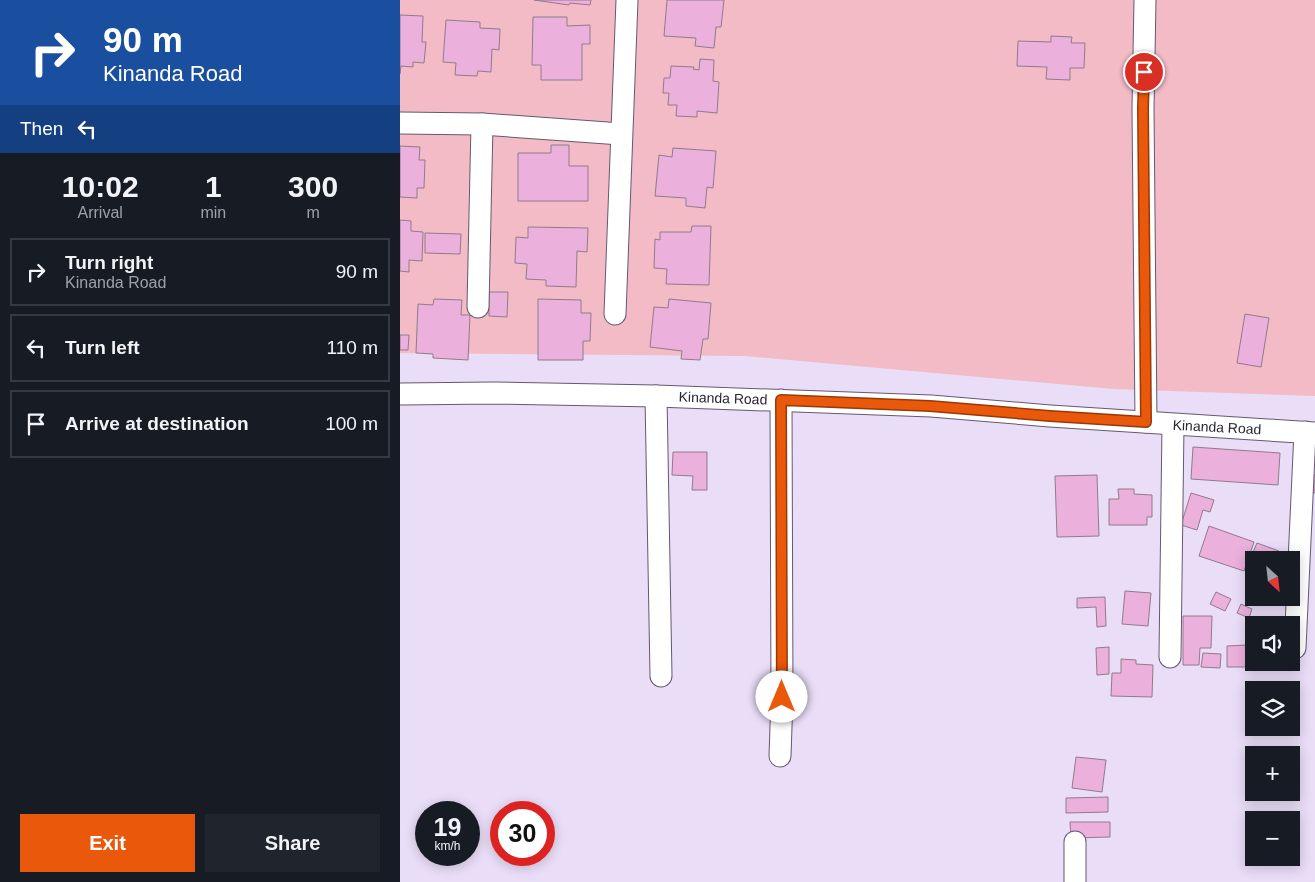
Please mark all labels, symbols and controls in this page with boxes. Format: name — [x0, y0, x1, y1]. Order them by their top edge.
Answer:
icon: right — [20, 20, 85, 85]
text: 90 m — [103, 20, 183, 59]
pin — [1123, 51, 1165, 93]
icon: arrive — [1130, 58, 1158, 86]
text: Kinanda Road — [103, 61, 242, 86]
icon: left — [73, 115, 101, 143]
text: Then — [20, 118, 63, 139]
text: 10:02 — [62, 170, 139, 203]
text: 1 — [205, 170, 222, 203]
text: 300 — [288, 170, 338, 203]
text: Arrival — [78, 204, 123, 221]
text: min — [200, 204, 226, 221]
text: m — [306, 204, 320, 221]
text: Turn right — [65, 252, 153, 273]
icon: right — [22, 258, 50, 286]
text: 90 m — [336, 261, 378, 282]
text: Kinanda Road — [65, 274, 166, 291]
icon: left — [22, 334, 50, 362]
text: Turn left — [65, 337, 140, 358]
text: 110 m — [327, 337, 378, 358]
street label: Kinanda Road — [678, 388, 768, 408]
icon: arrive — [22, 410, 50, 438]
text: Arrive at destination — [65, 413, 249, 434]
text: 100 m — [325, 413, 378, 434]
street label: Kinanda Road — [1172, 417, 1262, 437]
north arrow — [1245, 551, 1300, 606]
map controls — [1245, 551, 1300, 866]
button: sound — [1245, 616, 1300, 671]
position arrow — [755, 670, 807, 722]
button: layers — [1245, 681, 1300, 736]
button: + — [1245, 746, 1300, 801]
speed limit sign: 30 — [490, 801, 555, 866]
button: − — [1245, 811, 1300, 866]
text: 19 — [434, 813, 461, 841]
button: Exit — [20, 814, 195, 872]
button: Share — [205, 814, 380, 872]
text: km/h — [434, 839, 461, 853]

